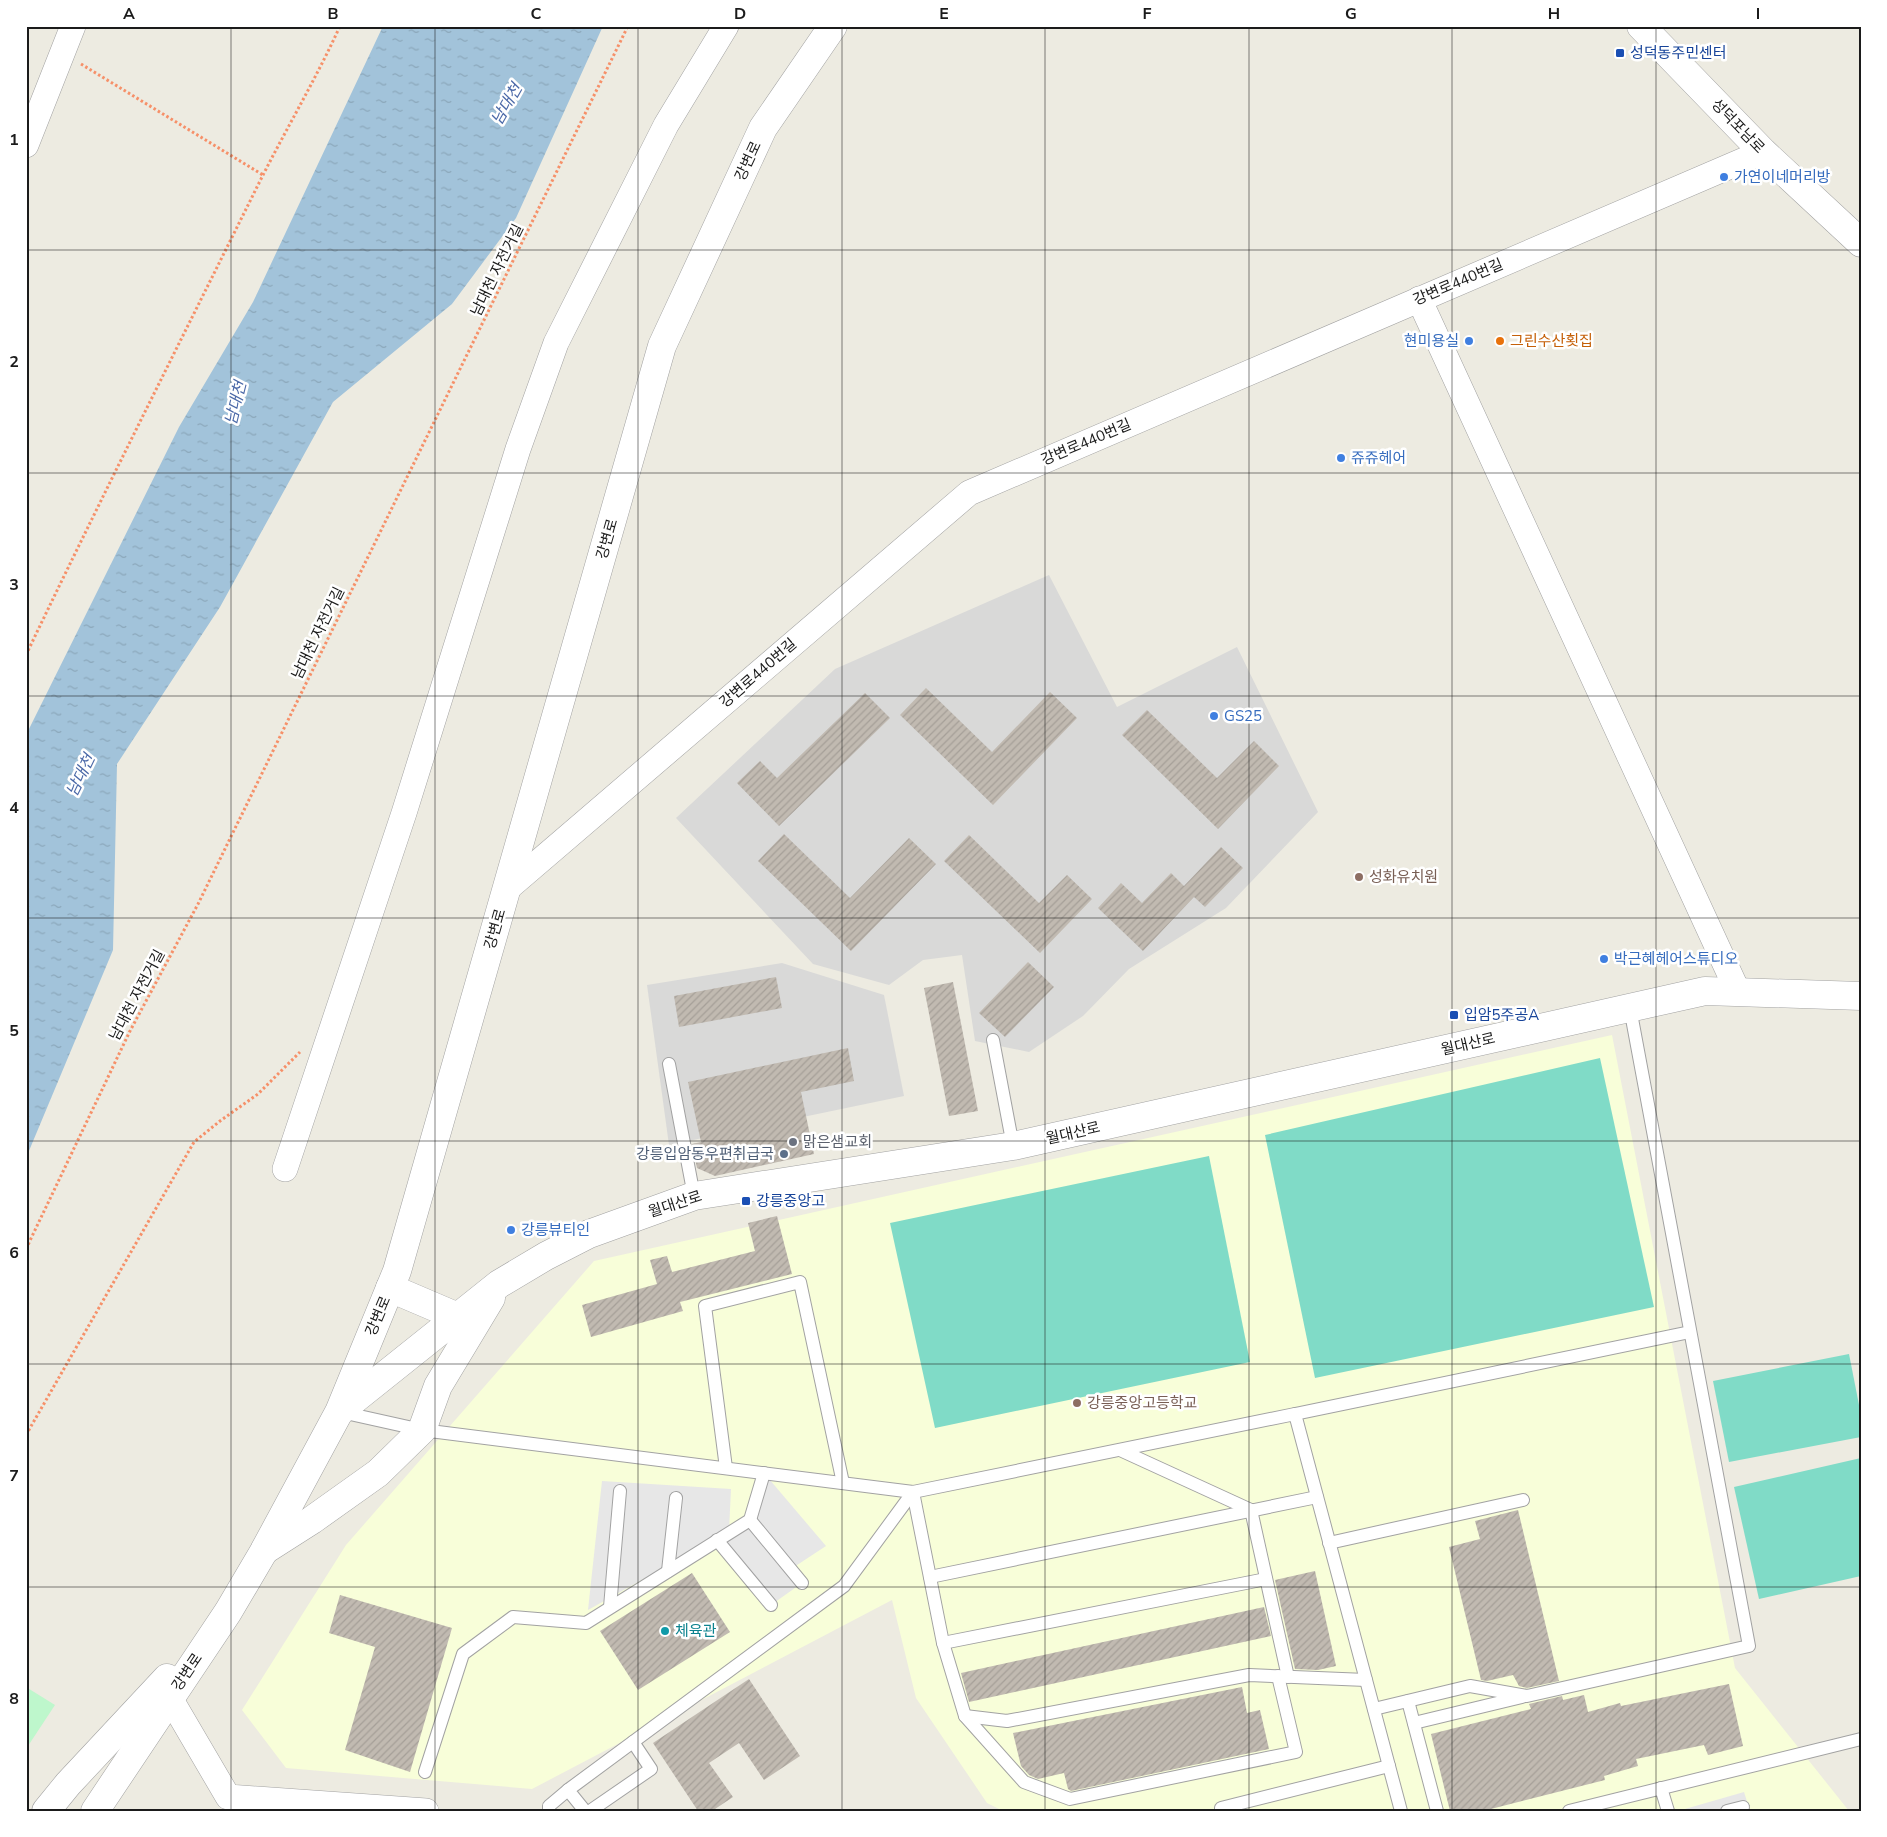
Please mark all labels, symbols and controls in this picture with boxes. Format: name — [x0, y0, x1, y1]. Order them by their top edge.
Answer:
text: A — [123, 3, 135, 25]
text: B — [327, 3, 339, 25]
text: C — [531, 3, 542, 25]
text: D — [734, 3, 746, 25]
text: E — [939, 3, 949, 25]
text: F — [1143, 3, 1152, 25]
text: G — [1345, 3, 1357, 25]
text: H — [1548, 3, 1560, 25]
text: I — [1756, 3, 1760, 25]
place label: 성덕동주민센터 — [1630, 43, 1727, 63]
marker: 성덕동주민센터 — [1614, 47, 1626, 59]
water label: 남대천 — [486, 78, 529, 129]
street label: 성덕포남로 — [1707, 94, 1769, 158]
text: 1 — [9, 129, 19, 151]
street label: 강변로 — [730, 138, 766, 184]
place label: 가연이네머리방 — [1734, 167, 1831, 187]
marker: 가연이네머리방 — [1718, 171, 1730, 183]
street label: 남대천 자전거길 — [466, 220, 528, 320]
street label: 강변로440번길 — [1410, 254, 1506, 310]
place label: 현미용실 — [1404, 331, 1459, 351]
place label: 그린수산횟집 — [1510, 331, 1593, 351]
marker: 현미용실 — [1463, 335, 1475, 347]
marker: 그린수산횟집 — [1494, 335, 1506, 347]
text: 2 — [9, 351, 19, 373]
water label: 남대천 — [220, 377, 253, 427]
street label: 강변로440번길 — [1038, 414, 1134, 470]
place label: 쥬쥬헤어 — [1351, 448, 1406, 468]
marker: 쥬쥬헤어 — [1335, 452, 1347, 464]
street label: 강변로 — [592, 516, 622, 562]
text: 3 — [9, 574, 19, 596]
street label: 남대천 자전거길 — [287, 583, 349, 683]
street label: 강변로440번길 — [715, 634, 801, 712]
place label: GS25 — [1224, 706, 1262, 726]
marker: GS25 — [1208, 710, 1220, 722]
water label: 남대천 — [61, 749, 101, 800]
text: 4 — [9, 797, 19, 819]
place label: 성화유치원 — [1369, 867, 1438, 887]
marker: 성화유치원 — [1353, 871, 1365, 883]
street label: 강변로 — [480, 906, 510, 952]
street label: 남대천 자전거길 — [105, 946, 169, 1044]
place label: 박근혜헤어스튜디오 — [1614, 949, 1738, 969]
marker: 박근혜헤어스튜디오 — [1598, 953, 1610, 965]
place label: 입암5주공A — [1464, 1005, 1539, 1025]
marker: 입암5주공A — [1448, 1009, 1460, 1021]
text: 5 — [9, 1020, 19, 1042]
street label: 월대산로 — [1439, 1028, 1497, 1060]
street label: 월대산로 — [1044, 1117, 1102, 1149]
place label: 맑은샘교회 — [803, 1132, 872, 1152]
marker: 맑은샘교회 — [787, 1136, 799, 1148]
place label: 강릉입암동우편취급국 — [636, 1144, 774, 1164]
marker: 강릉입암동우편취급국 — [778, 1148, 790, 1160]
street label: 월대산로 — [646, 1186, 704, 1222]
place label: 강릉중앙고 — [756, 1191, 825, 1211]
marker: 강릉중앙고 — [740, 1195, 752, 1207]
place label: 강릉뷰티인 — [521, 1220, 590, 1240]
marker: 강릉뷰티인 — [505, 1224, 517, 1236]
text: 6 — [9, 1242, 19, 1264]
street label: 강변로 — [361, 1293, 395, 1339]
place label: 강릉중앙고등학교 — [1087, 1393, 1197, 1413]
marker: 강릉중앙고등학교 — [1071, 1397, 1083, 1409]
text: 7 — [9, 1465, 19, 1487]
place label: 체육관 — [675, 1621, 717, 1641]
marker: 체육관 — [659, 1625, 671, 1637]
street label: 강변로 — [167, 1649, 207, 1695]
text: 8 — [9, 1688, 19, 1710]

